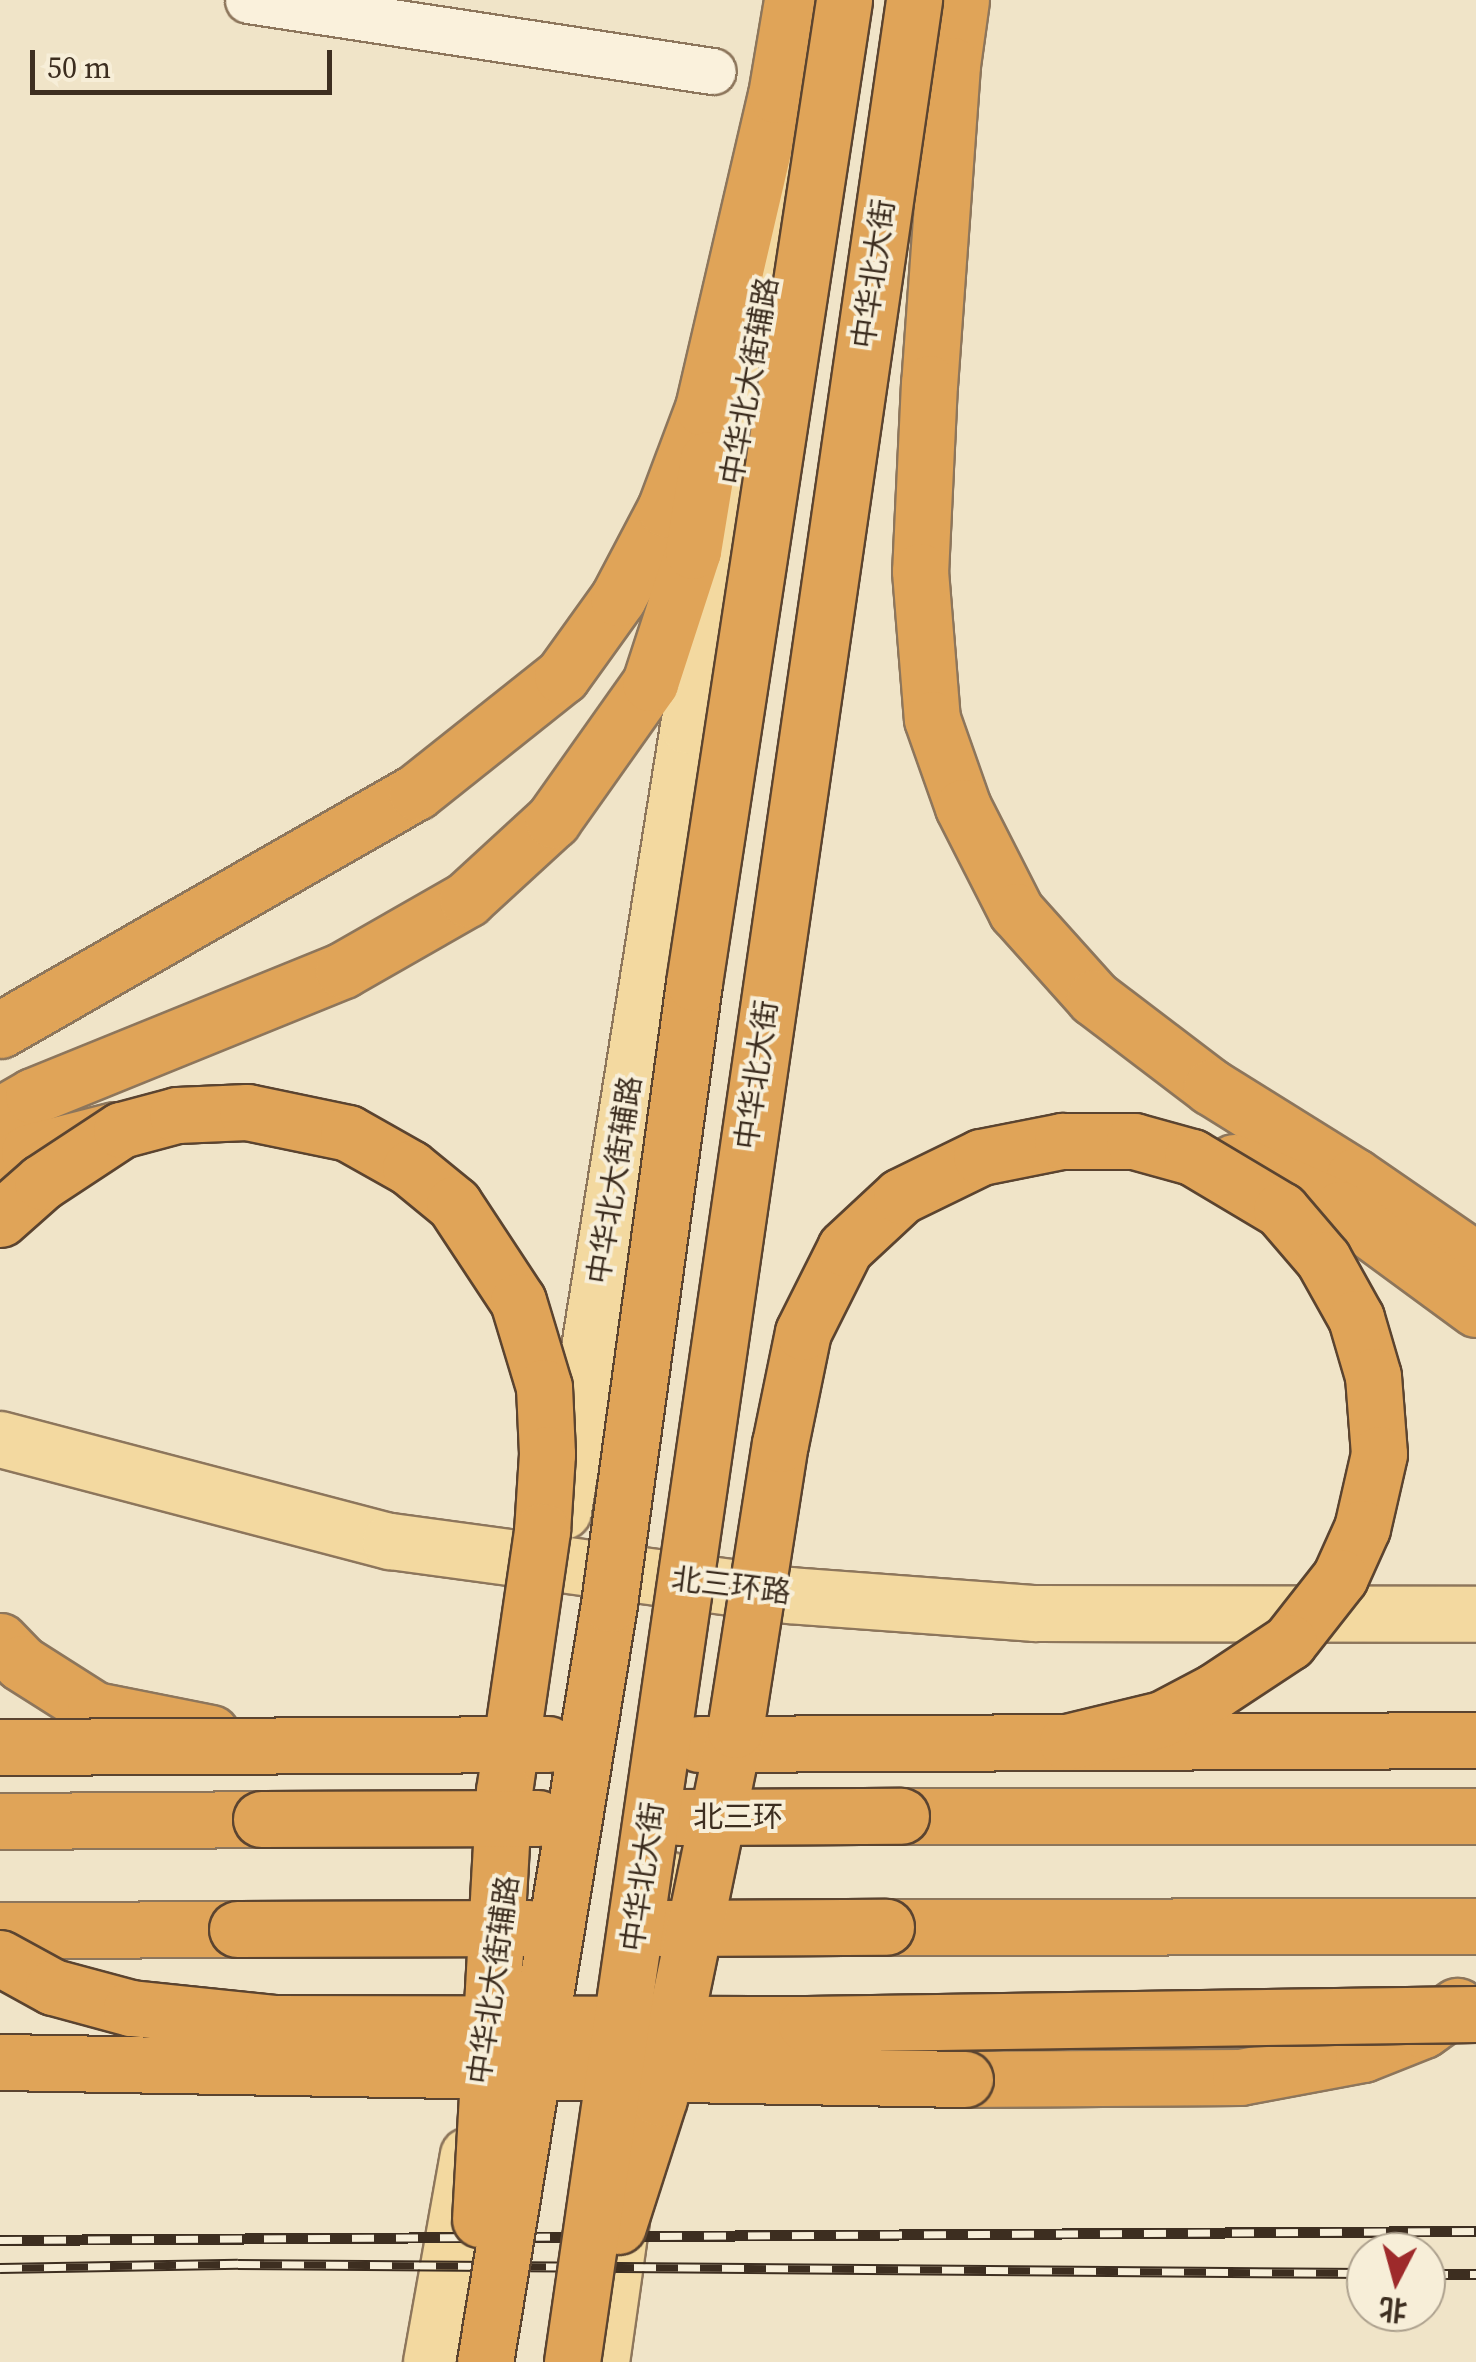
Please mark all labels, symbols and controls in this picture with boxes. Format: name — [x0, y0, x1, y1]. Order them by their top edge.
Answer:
scale bar — [35, 30, 338, 92]
text: 50 m — [47, 47, 111, 88]
street label: 中华北大街 — [846, 197, 902, 351]
street label: 中华北大街辅路 — [714, 274, 786, 488]
street label: 中华北大街 — [729, 998, 785, 1152]
street label: 中华北大街辅路 — [581, 1073, 649, 1287]
street label: 北三环路 — [669, 1561, 793, 1611]
street label: 北三环 — [693, 1799, 783, 1835]
street label: 中华北大街 — [615, 1800, 671, 1954]
street label: 中华北大街辅路 — [462, 1874, 526, 2086]
north arrow — [1346, 2232, 1446, 2332]
text: 北 — [1377, 2289, 1409, 2330]

